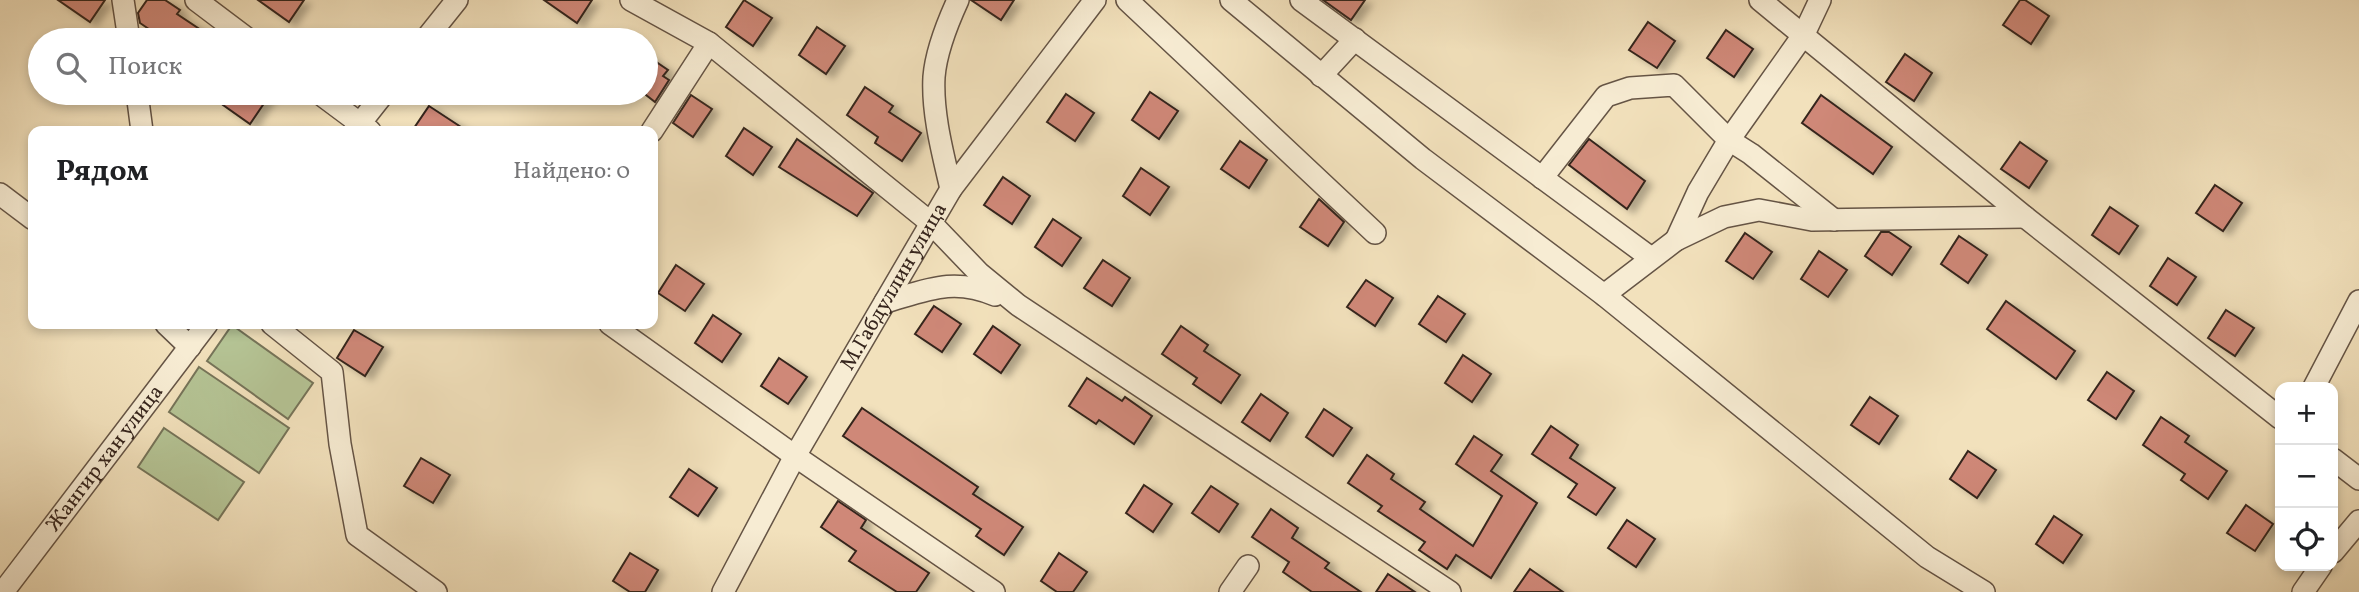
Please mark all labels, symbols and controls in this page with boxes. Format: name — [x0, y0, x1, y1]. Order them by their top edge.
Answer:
search box — [28, 28, 658, 105]
icon: search — [52, 48, 90, 86]
text: Поиск — [108, 49, 182, 85]
text: Рядом — [56, 151, 149, 193]
text: Найдено: 0 — [513, 156, 630, 188]
street label: М.Габдуллин улица — [834, 197, 954, 376]
street label: Жангир хан улица — [39, 379, 170, 538]
map controls — [2275, 382, 2338, 571]
button: + — [2275, 382, 2338, 445]
button: − — [2275, 445, 2338, 508]
button: locate — [2275, 508, 2338, 571]

